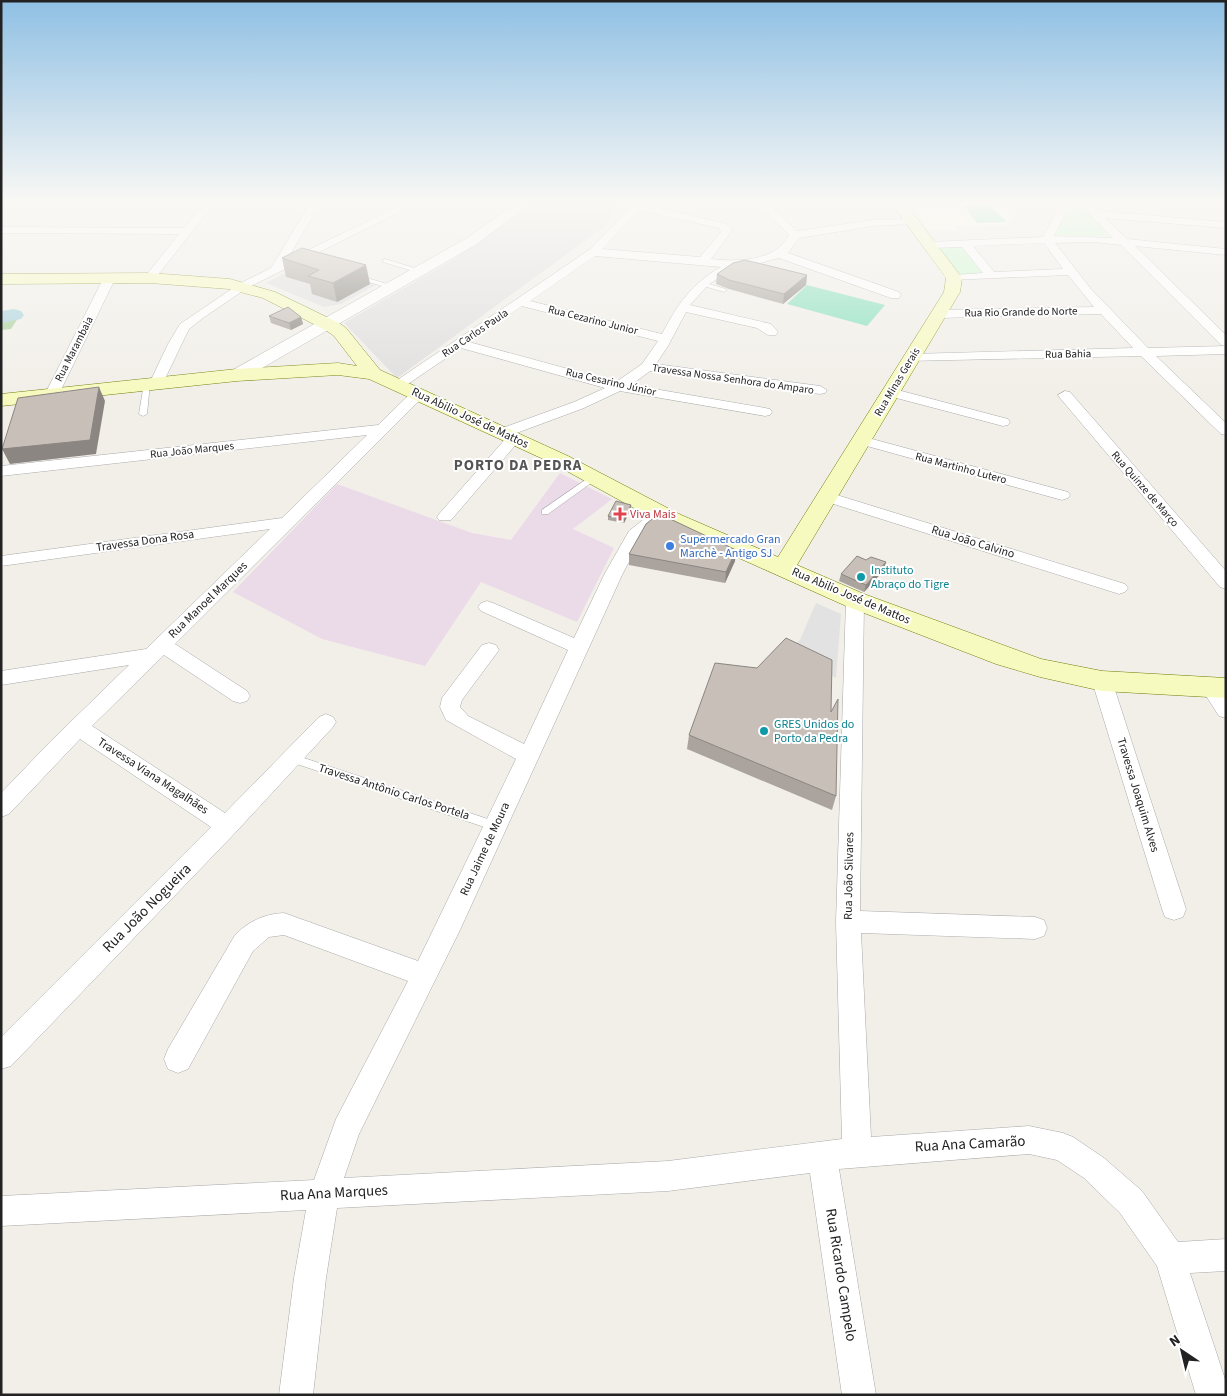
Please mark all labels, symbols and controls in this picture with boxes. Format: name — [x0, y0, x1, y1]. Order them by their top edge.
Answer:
street label: Rua Cezarino Junior — [546, 302, 640, 338]
street label: Rua Rio Grande do Norte — [964, 304, 1078, 320]
street label: Rua Carlos Paula — [439, 305, 511, 361]
street label: Rua Marambaia — [51, 314, 97, 384]
street label: Rua Minas Gerais — [871, 344, 924, 419]
street label: Rua Bahia — [1045, 346, 1091, 362]
street label: Travessa Nossa Senhora do Amparo — [651, 360, 815, 398]
street label: Rua Cesarino Júnior — [564, 364, 658, 400]
street label: Rua Abilio José de Mattos — [409, 383, 531, 453]
street label: Rua João Marques — [149, 438, 235, 462]
street label: Rua Quinze de Março — [1108, 448, 1182, 530]
street label: Rua Martinho Lutero — [914, 449, 1008, 487]
district label: PORTO DA PEDRA — [454, 455, 582, 476]
place label: Viva Mais — [630, 506, 676, 523]
marker: Viva Mais — [614, 508, 626, 520]
street label: Rua João Calvino — [929, 521, 1017, 563]
street label: Travessa Dona Rosa — [95, 526, 195, 556]
place label: Supermercado Gran Marchè - Antigo SJ — [680, 531, 781, 562]
marker: Supermercado Gran Marchè - Antigo SJ — [664, 540, 676, 552]
street label: Rua Manoel Marques — [165, 558, 251, 642]
place label: Instituto Abraço do Tigre — [871, 562, 949, 593]
street label: Rua Abilio José de Mattos — [789, 563, 913, 629]
marker: Instituto Abraço do Tigre — [855, 571, 867, 583]
place label: GRES Unidos do Porto da Pedra — [774, 716, 854, 747]
marker: GRES Unidos do Porto da Pedra — [758, 725, 770, 737]
street label: Travessa Viana Magalhães — [94, 734, 212, 818]
street label: Travessa Joaquim Alves — [1113, 736, 1163, 854]
street label: Travessa Antônio Carlos Portela — [316, 760, 472, 824]
street label: Rua Jaime de Moura — [456, 799, 514, 899]
street label: Rua João Silvares — [840, 832, 858, 920]
street label: Rua João Nogueira — [98, 859, 196, 957]
street label: Rua Ana Camarão — [914, 1131, 1026, 1157]
street label: Rua Ana Marques — [280, 1180, 388, 1206]
street label: Rua Ricardo Campelo — [820, 1207, 862, 1343]
north arrow — [1157, 1326, 1207, 1376]
text: N — [1166, 1330, 1185, 1352]

